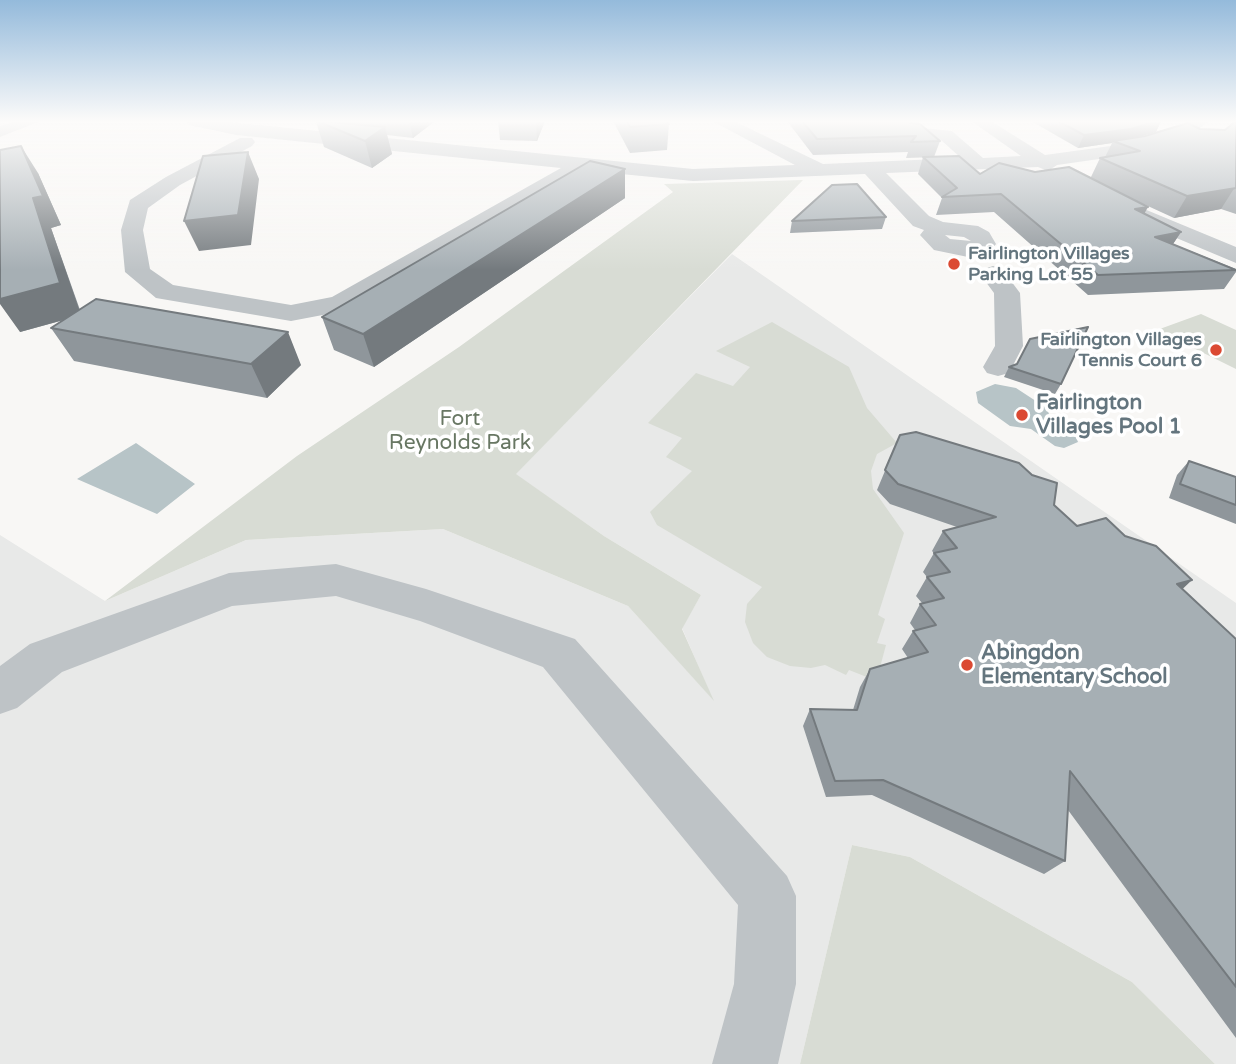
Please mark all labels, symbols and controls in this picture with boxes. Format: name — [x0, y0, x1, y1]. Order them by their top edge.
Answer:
place label: Fairlington Villages Parking Lot 55 — [968, 243, 1130, 286]
marker: Fairlington Villages Parking Lot 55 — [946, 256, 962, 272]
place label: Fairlington Villages Tennis Court 6 — [1040, 329, 1202, 372]
marker: Fairlington Villages Tennis Court 6 — [1208, 342, 1224, 358]
place label: Fairlington Villages Pool 1 — [1036, 390, 1182, 440]
park label: Fort Reynolds Park — [389, 406, 531, 456]
marker: Fairlington Villages Pool 1 — [1014, 407, 1030, 423]
place label: Abingdon Elementary School — [981, 640, 1168, 690]
marker: Abingdon Elementary School — [959, 657, 975, 673]

